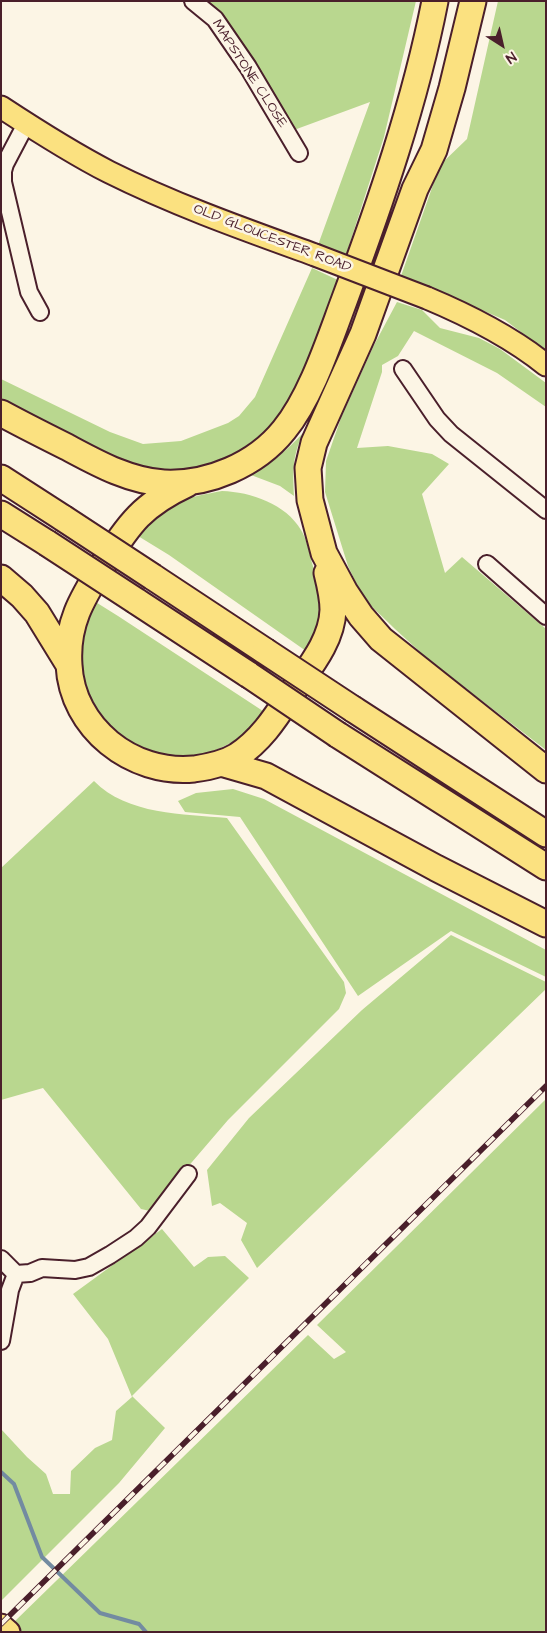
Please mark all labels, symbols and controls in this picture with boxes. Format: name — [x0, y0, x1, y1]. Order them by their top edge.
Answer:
street label: MAPSTONE CLOSE — [208, 17, 290, 131]
north arrow — [477, 20, 527, 70]
text: N — [501, 47, 520, 68]
street label: OLD GLOUCESTER ROAD — [191, 201, 353, 277]

